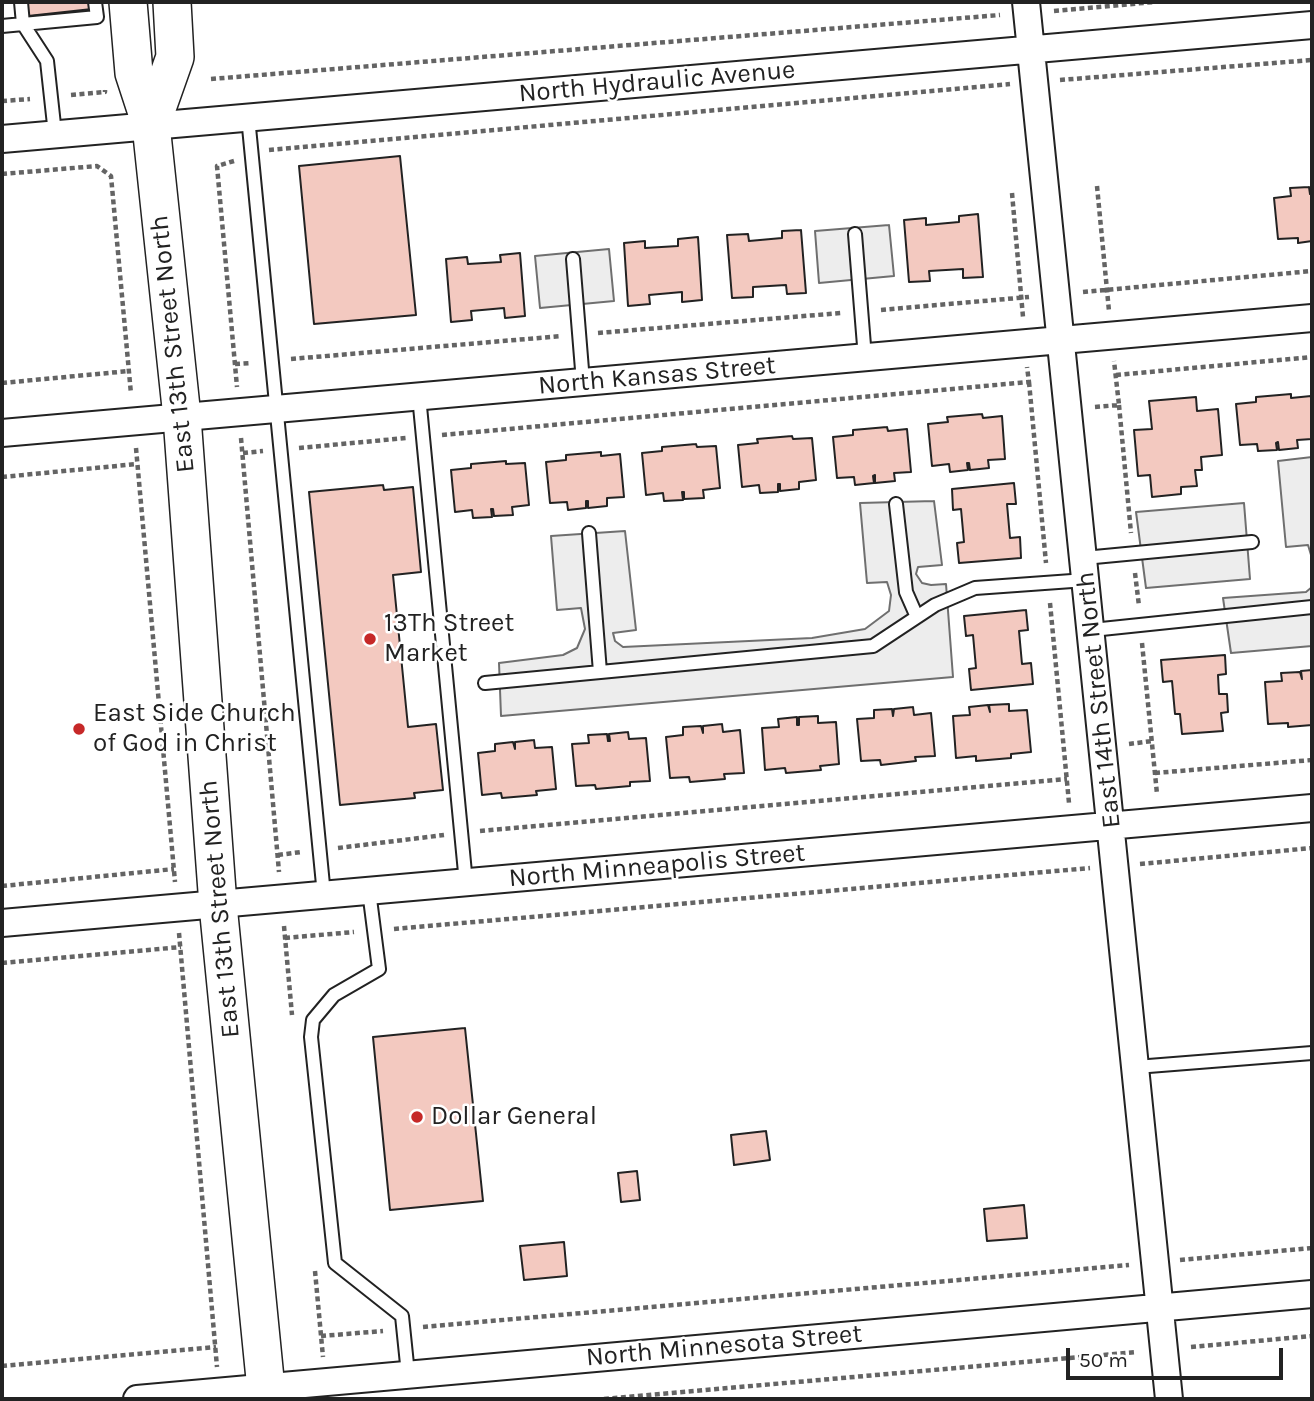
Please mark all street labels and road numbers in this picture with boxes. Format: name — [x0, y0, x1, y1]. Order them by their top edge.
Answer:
street label: North Hydraulic Avenue — [517, 54, 797, 110]
street label: East 13th Street North — [144, 214, 202, 474]
street label: North Kansas Street — [537, 350, 777, 402]
street label: East 14th Street North — [1070, 570, 1128, 830]
street label: East 13th Street North — [193, 779, 247, 1039]
street label: North Minneapolis Street — [507, 837, 807, 895]
street label: North Minnesota Street — [585, 1318, 863, 1374]

